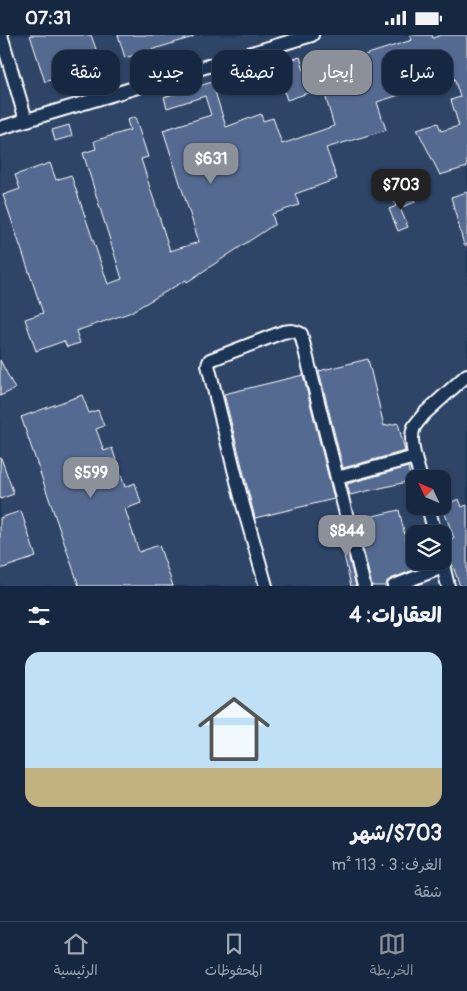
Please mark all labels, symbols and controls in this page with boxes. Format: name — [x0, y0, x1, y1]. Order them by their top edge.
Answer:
text: 07:31 — [25, 6, 71, 30]
chip: شقة — [52, 50, 120, 95]
chip: جديد — [130, 50, 202, 95]
chip: تصفية — [212, 50, 292, 95]
chip: إيجار — [302, 50, 372, 95]
chip: شراء — [382, 50, 453, 95]
pin: $631 — [181, 143, 241, 185]
text: $631 — [194, 149, 228, 169]
pin: $703 — [371, 169, 431, 211]
text: $703 — [383, 175, 420, 195]
pin: $599 — [61, 457, 121, 499]
text: $599 — [74, 463, 108, 483]
north arrow — [406, 470, 451, 515]
map controls — [406, 470, 451, 570]
pin: $844 — [317, 515, 377, 557]
text: $844 — [329, 521, 365, 541]
button: layers — [406, 525, 451, 570]
icon: filters — [25, 602, 53, 630]
text: العقارات: 4 — [349, 602, 442, 629]
icon: home — [189, 684, 279, 774]
text: $703/شهر — [351, 820, 442, 847]
text: الغرف: 3 · 113 m² — [332, 855, 442, 875]
text: شقة — [414, 882, 442, 902]
tab: الرئيسية — [54, 930, 98, 983]
tab: المحفوظات — [205, 930, 262, 983]
tab: الخريطة — [370, 930, 413, 983]

